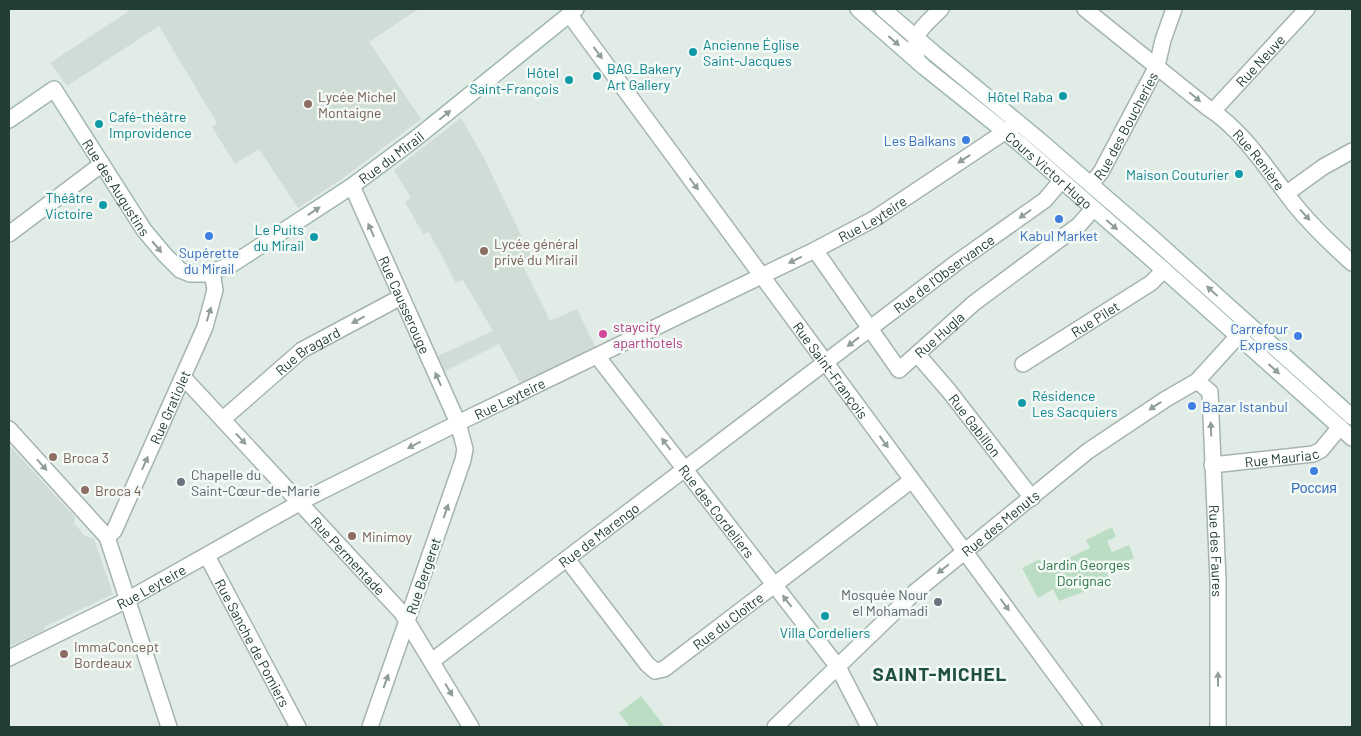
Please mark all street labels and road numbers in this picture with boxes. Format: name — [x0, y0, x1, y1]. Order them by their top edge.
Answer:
street label: Rue Neuve — [1232, 31, 1288, 90]
street label: Rue des Boucheries — [1090, 69, 1161, 183]
street label: Rue Renière — [1230, 125, 1289, 193]
street label: Rue du Mirail — [355, 127, 427, 187]
street label: Cours Victor Hugo — [1002, 127, 1096, 212]
street label: Rue des Augustins — [79, 135, 154, 239]
street label: Rue Leyteire — [835, 191, 909, 245]
street label: Rue de l'Observance — [890, 230, 997, 316]
street label: Rue Causserouge — [376, 253, 434, 356]
street label: Rue Pilet — [1067, 297, 1122, 340]
street label: Rue Hugla — [911, 308, 967, 361]
street label: Rue Saint-François — [790, 318, 872, 422]
street label: Rue Bragard — [271, 323, 343, 378]
street label: Rue Gratiolet — [145, 367, 193, 447]
street label: Rue Leyteire — [471, 374, 547, 422]
street label: Rue Gabillon — [946, 390, 1005, 460]
street label: Rue Mauriac — [1244, 444, 1322, 470]
street label: Rue des Cordeliers — [676, 461, 759, 561]
street label: Rue des Menuts — [958, 486, 1042, 560]
street label: Rue de Marengo — [555, 499, 642, 571]
street label: Rue des Faures — [1206, 504, 1227, 597]
street label: Rue Permentade — [308, 513, 389, 598]
street label: Rue Bergeret — [402, 535, 444, 617]
street label: Rue Leyteire — [114, 560, 188, 612]
street label: Rue Sanche de Pomiers — [212, 576, 294, 710]
street label: Rue du Cloître — [689, 588, 766, 653]

